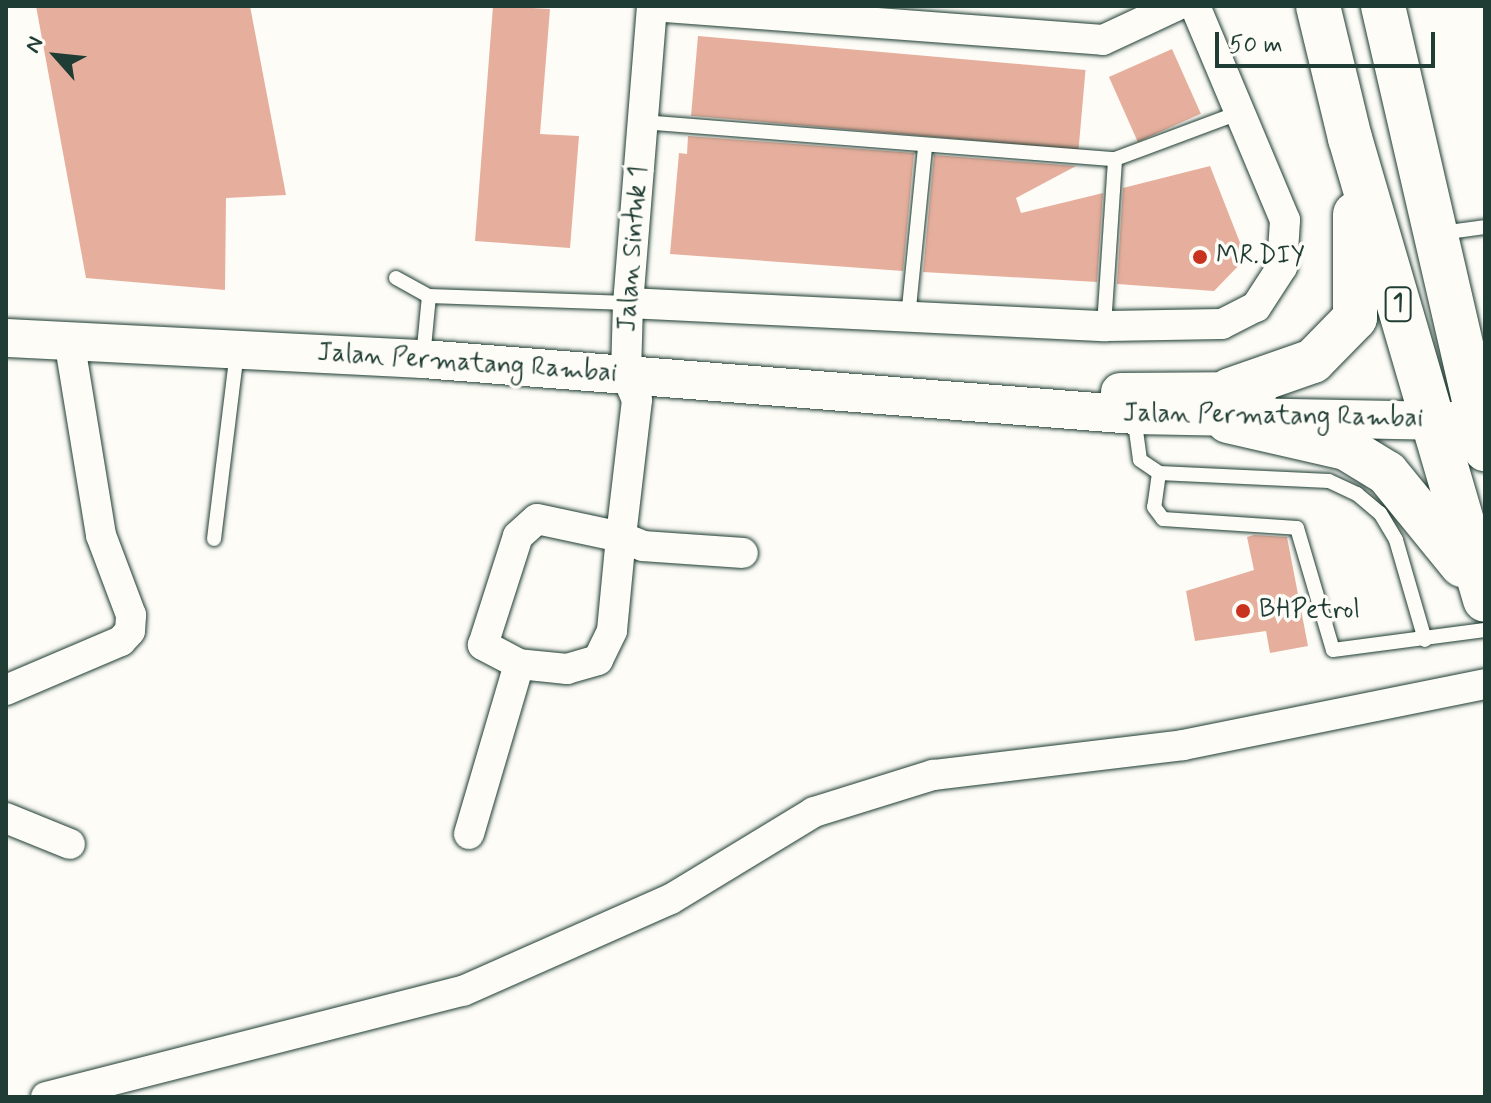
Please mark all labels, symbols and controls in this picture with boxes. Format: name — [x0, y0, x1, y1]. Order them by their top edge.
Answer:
north arrow — [16, 16, 96, 96]
scale bar — [1219, 16, 1439, 66]
text: 50 m — [1229, 30, 1283, 61]
text: N — [19, 32, 50, 58]
street label: Jalan Sintuk 1 — [613, 165, 655, 333]
place label: MR.DIY — [1216, 241, 1305, 273]
marker: MR.DIY — [1191, 248, 1209, 266]
road number: 1 — [1384, 284, 1412, 324]
street label: Jalan Permatang Rambai — [315, 338, 619, 390]
street label: Jalan Permatang Rambai — [1122, 399, 1424, 435]
place label: BHPetrol — [1259, 595, 1360, 627]
marker: BHPetrol — [1234, 602, 1252, 620]

